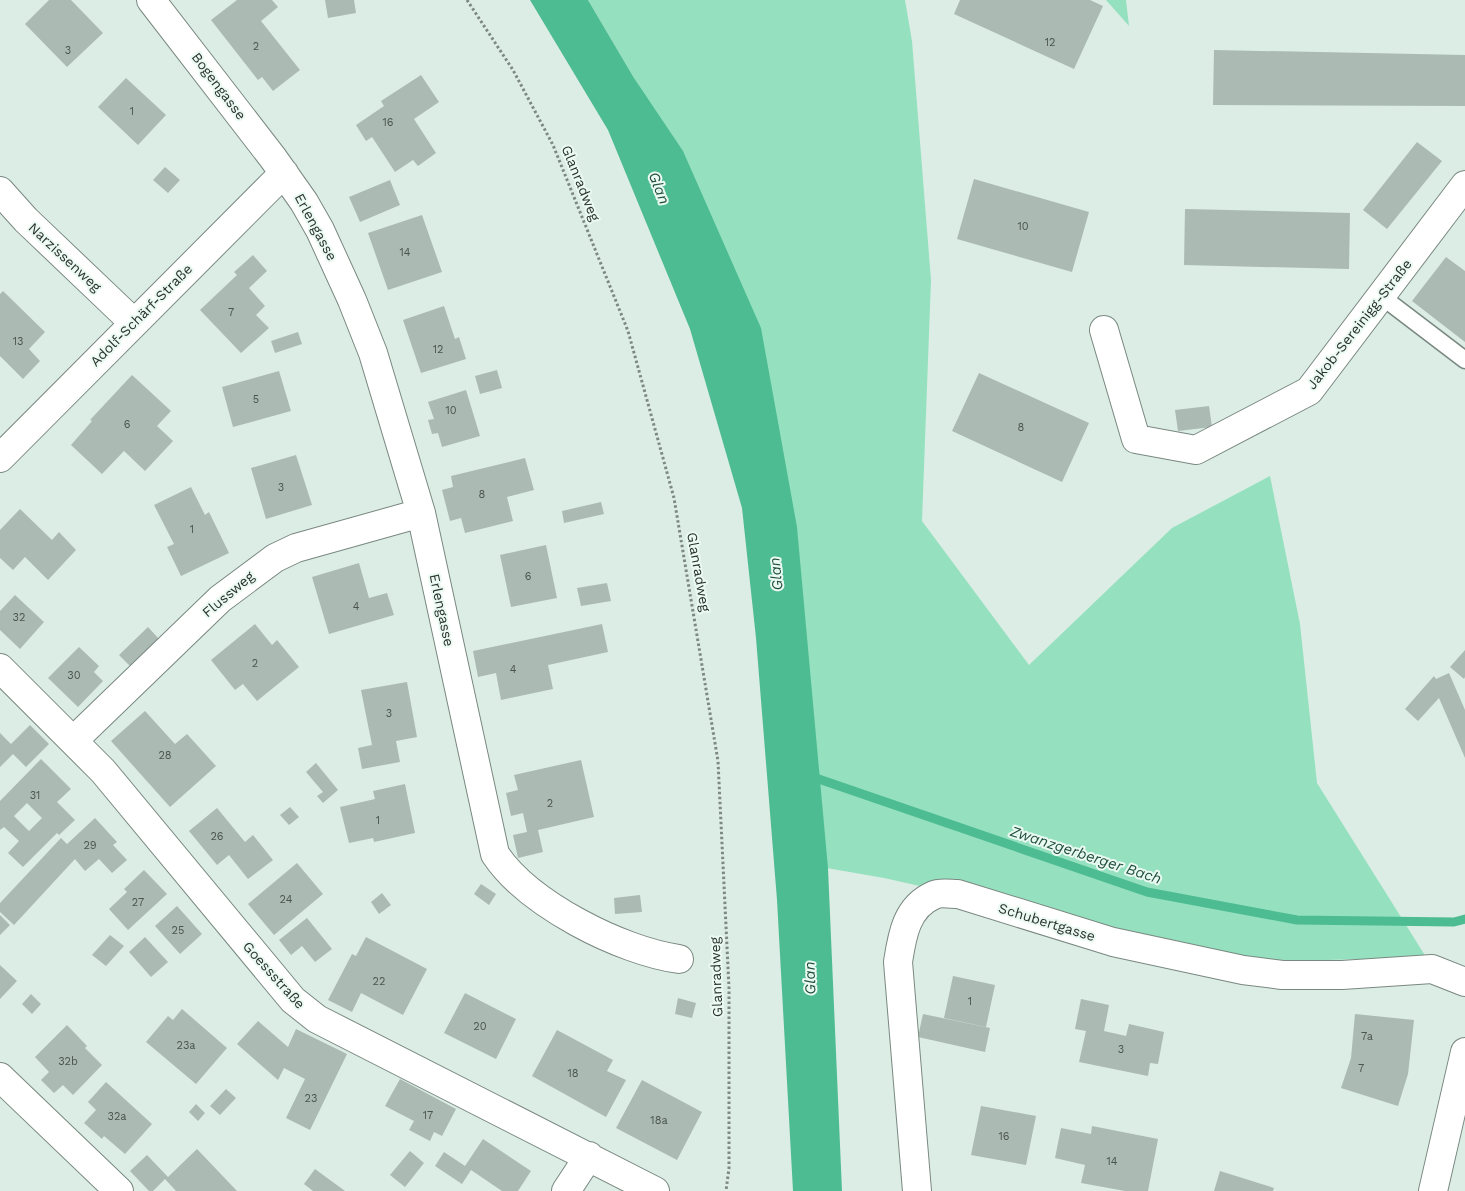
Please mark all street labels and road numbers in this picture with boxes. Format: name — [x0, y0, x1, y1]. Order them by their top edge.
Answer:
street label: Bogengasse — [189, 49, 249, 123]
street label: Glanradweg — [559, 143, 604, 224]
street label: Erlengasse — [292, 191, 340, 263]
street label: Narzissenweg — [25, 219, 105, 295]
street label: Jakob-Sereinigg-Straße — [1303, 256, 1415, 392]
street label: Adolf-Schärf-Straße — [87, 261, 195, 369]
street label: Glanradweg — [684, 531, 714, 613]
street label: Flussweg — [199, 567, 258, 620]
street label: Erlengasse — [426, 572, 458, 648]
street label: Schubertgasse — [997, 900, 1097, 944]
street label: Glanradweg — [707, 936, 725, 1017]
street label: Goessstraße — [240, 938, 308, 1012]

